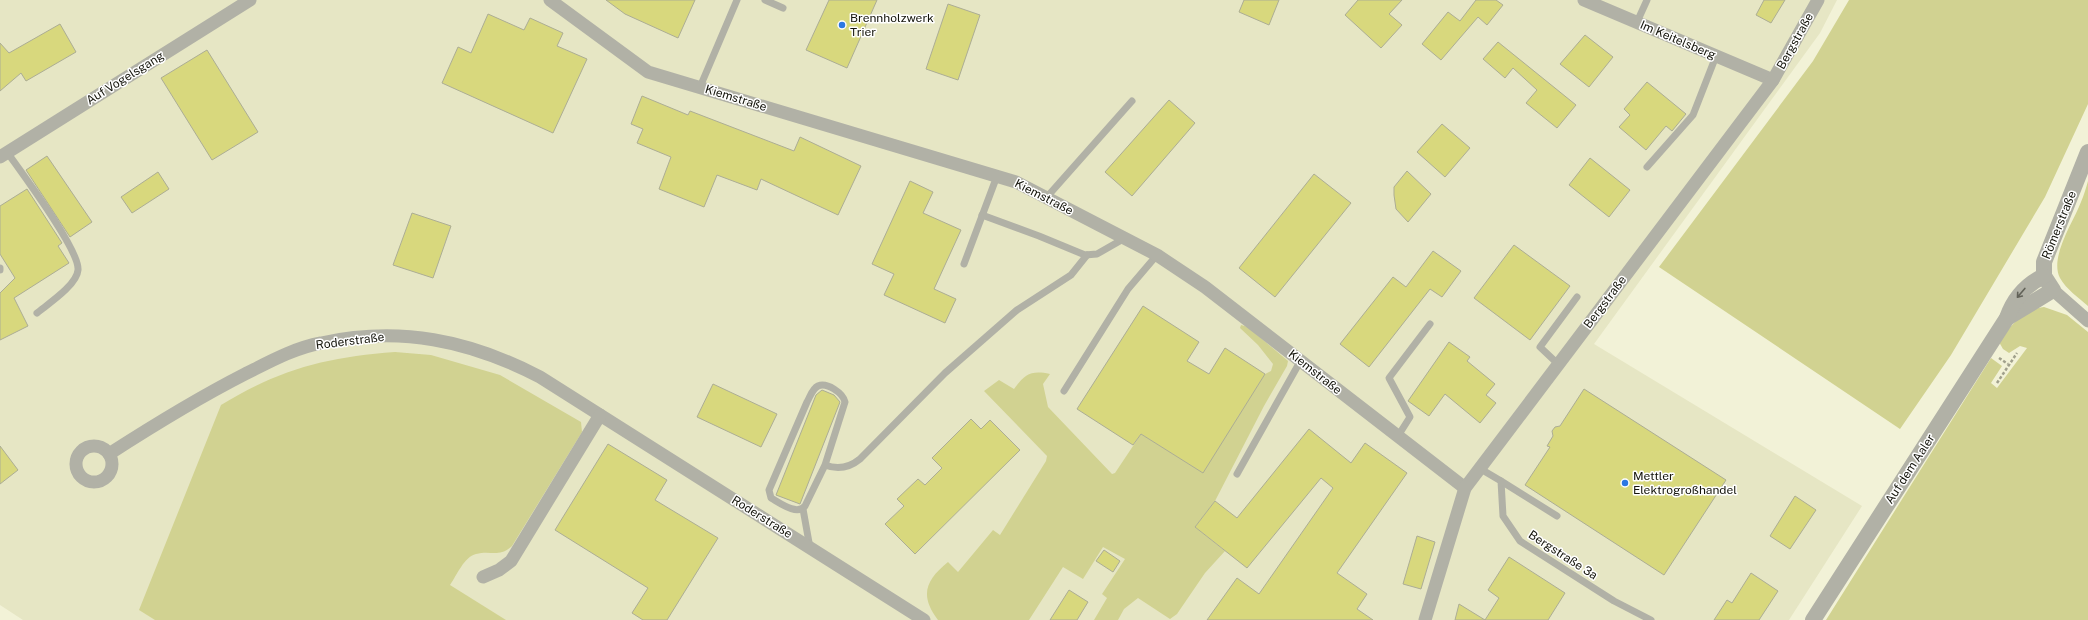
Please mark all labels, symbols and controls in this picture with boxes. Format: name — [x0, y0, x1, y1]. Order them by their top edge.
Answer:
street label: Bergstraße — [1774, 10, 1816, 72]
place label: Brennholzwerk Trier — [850, 11, 934, 39]
street label: Im Keitelsberg — [1638, 18, 1718, 62]
marker: Brennholzwerk Trier — [837, 20, 847, 30]
street label: Auf Vogelsgang — [84, 48, 166, 108]
street label: Kiemstraße — [703, 82, 769, 114]
street label: Kiemstraße — [1012, 176, 1076, 218]
street label: Römerstraße — [2039, 189, 2079, 261]
street label: Bergstraße — [1581, 273, 1629, 331]
one-way arrow — [2016, 288, 2025, 298]
street label: Roderstraße — [315, 330, 385, 352]
street label: Kiemstraße — [1286, 347, 1345, 397]
street label: Auf dem Aaler — [1882, 431, 1938, 506]
place label: Mettler Elektrogroßhandel — [1633, 469, 1737, 497]
marker: Mettler Elektrogroßhandel — [1620, 478, 1630, 488]
street label: Roderstraße — [729, 493, 795, 541]
street label: Bergstraße 3a — [1526, 528, 1600, 582]

